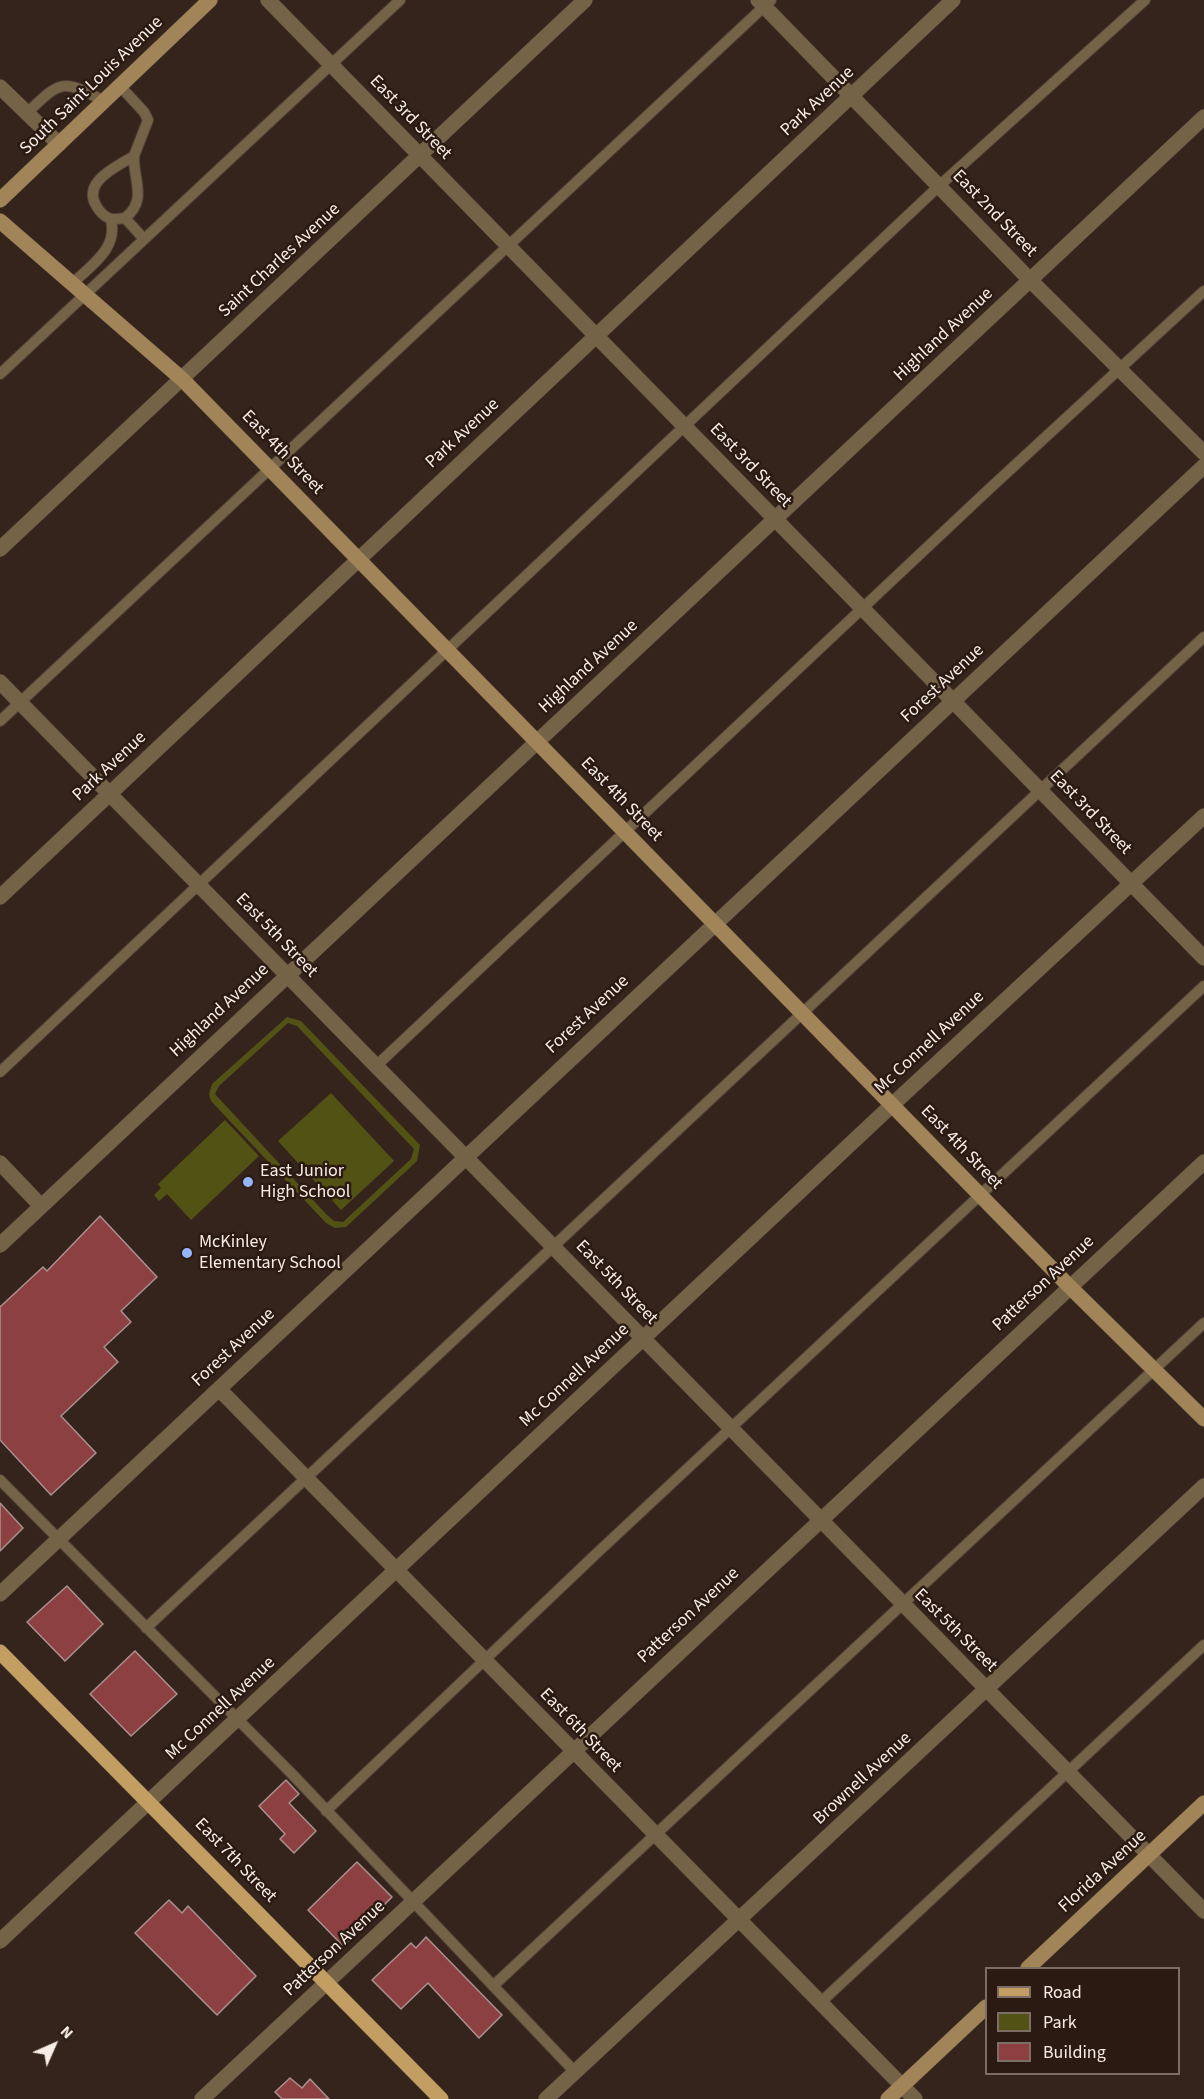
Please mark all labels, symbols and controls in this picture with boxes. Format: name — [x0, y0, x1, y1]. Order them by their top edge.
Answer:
street label: South Saint Louis Avenue — [16, 12, 168, 160]
street label: Park Avenue — [777, 62, 859, 142]
street label: East 3rd Street — [364, 71, 456, 165]
street label: East 2nd Street — [947, 166, 1041, 262]
street label: Saint Charles Avenue — [215, 199, 345, 323]
street label: Highland Avenue — [890, 284, 998, 386]
street label: Park Avenue — [422, 394, 504, 474]
street label: East 4th Street — [236, 406, 328, 500]
street label: East 3rd Street — [704, 419, 796, 513]
street label: Highland Avenue — [535, 616, 643, 718]
street label: Forest Avenue — [897, 640, 989, 728]
street label: Park Avenue — [69, 727, 151, 807]
street label: East 4th Street — [575, 753, 667, 847]
street label: East 3rd Street — [1044, 766, 1136, 860]
street label: East 5th Street — [230, 889, 322, 983]
street label: Highland Avenue — [166, 960, 274, 1062]
street label: Forest Avenue — [542, 971, 634, 1059]
street label: Mc Connell Avenue — [871, 987, 989, 1099]
street label: East 4th Street — [915, 1101, 1007, 1195]
place label: East Junior High School — [260, 1161, 350, 1204]
marker: East Junior High School — [241, 1175, 255, 1189]
street label: Patterson Avenue — [989, 1231, 1099, 1337]
place label: McKinley Elementary School — [199, 1232, 341, 1274]
street label: East 5th Street — [570, 1236, 662, 1330]
marker: McKinley Elementary School — [180, 1246, 194, 1260]
street label: Forest Avenue — [188, 1304, 280, 1392]
street label: Mc Connell Avenue — [516, 1320, 634, 1432]
street label: Patterson Avenue — [634, 1563, 744, 1669]
street label: East 5th Street — [909, 1585, 1001, 1677]
street label: Mc Connell Avenue — [162, 1653, 280, 1765]
street label: East 6th Street — [534, 1684, 626, 1778]
street label: Brownell Avenue — [809, 1728, 917, 1830]
street label: East 7th Street — [189, 1814, 281, 1908]
street label: Florida Avenue — [1055, 1826, 1151, 1918]
street label: Patterson Avenue — [280, 1896, 390, 2002]
legend — [985, 1967, 1180, 2075]
text: Road — [1043, 1980, 1082, 2005]
text: Park — [1043, 2010, 1077, 2035]
north arrow — [24, 2015, 84, 2075]
text: N — [55, 2021, 78, 2044]
text: Building — [1043, 2040, 1106, 2065]

